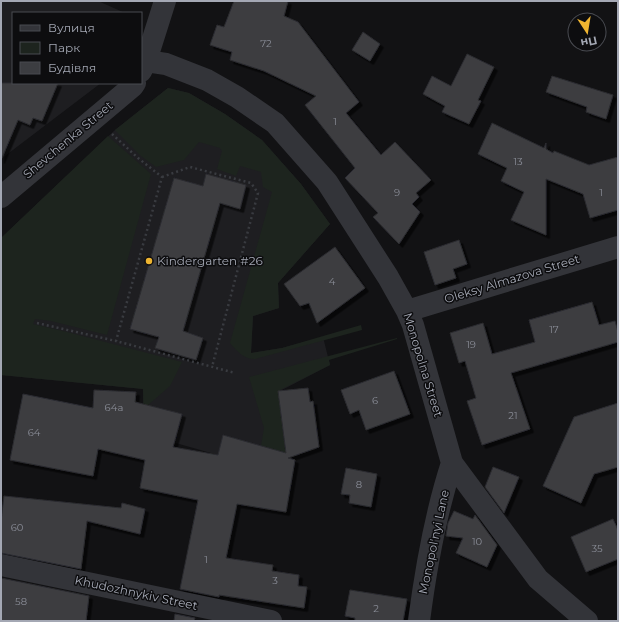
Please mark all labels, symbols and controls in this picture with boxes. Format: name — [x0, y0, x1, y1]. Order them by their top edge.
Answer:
legend — [12, 12, 142, 84]
north arrow — [567, 12, 607, 52]
text: Вулиця — [48, 20, 95, 35]
text: Пн — [580, 33, 599, 50]
house number: 72 — [260, 37, 272, 50]
text: Парк — [48, 40, 80, 55]
text: Будівля — [48, 60, 96, 75]
street label: Shevchenka Street — [20, 98, 116, 182]
house number: 1 — [333, 115, 337, 128]
house number: 13 — [513, 155, 523, 168]
house number: 9 — [394, 186, 400, 199]
house number: 1 — [599, 186, 603, 199]
street label: Oleksy Almazova Street — [442, 251, 581, 306]
place label: Kindergarten #26 — [157, 253, 263, 268]
marker: Kindergarten #26 — [144, 256, 154, 266]
house number: 4 — [329, 275, 336, 288]
street label: Monopolna Street — [400, 311, 446, 419]
house number: 17 — [549, 323, 559, 336]
house number: 19 — [466, 338, 476, 351]
house number: 6 — [372, 394, 378, 407]
house number: 64а — [105, 401, 123, 414]
house number: 21 — [508, 409, 518, 422]
house number: 64 — [28, 426, 41, 439]
house number: 8 — [356, 478, 362, 491]
street label: Monopol'nyi Lane — [415, 488, 452, 595]
house number: 60 — [11, 521, 24, 534]
house number: 10 — [472, 535, 482, 548]
house number: 35 — [591, 542, 603, 555]
house number: 1 — [204, 553, 208, 566]
street label: Khudozhnykiv Street — [73, 572, 199, 613]
house number: 3 — [272, 574, 278, 587]
house number: 58 — [15, 595, 27, 608]
house number: 2 — [373, 602, 379, 615]

